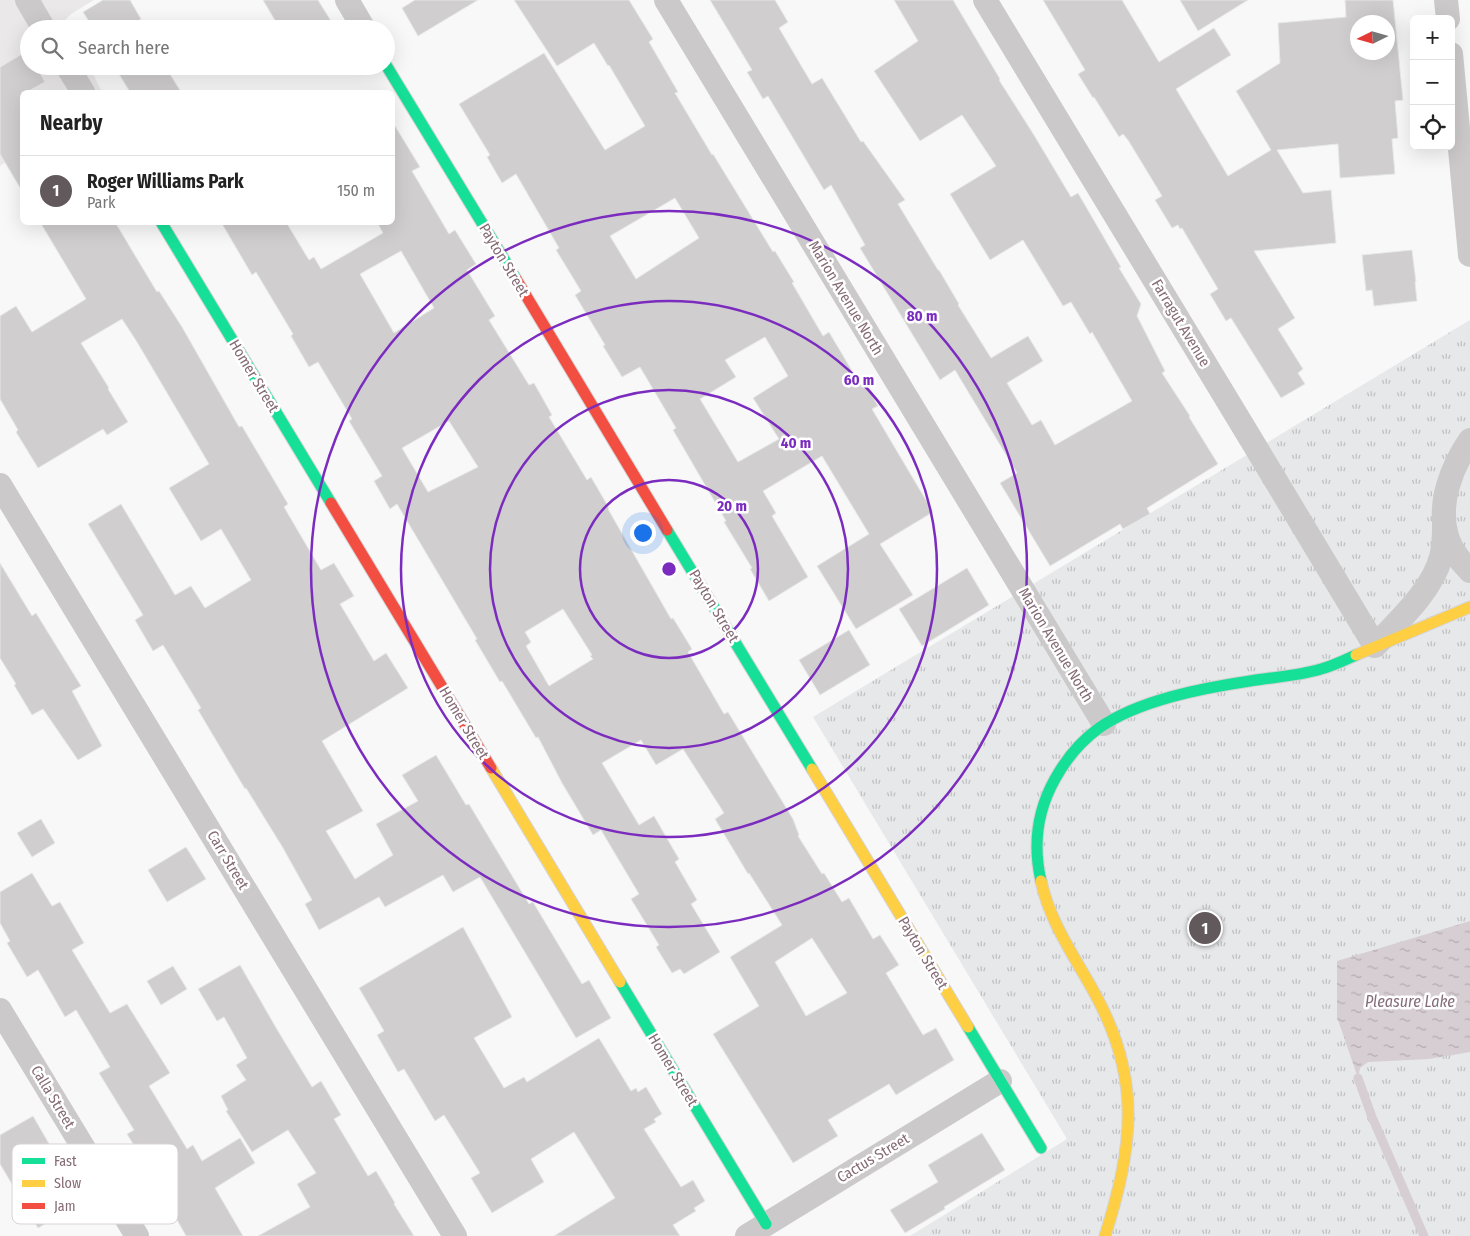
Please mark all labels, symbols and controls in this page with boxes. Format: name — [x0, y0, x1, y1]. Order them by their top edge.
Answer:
north arrow — [1350, 15, 1395, 60]
map controls — [1410, 15, 1455, 150]
button: + — [1410, 15, 1455, 60]
search box — [20, 20, 395, 75]
icon: search — [38, 34, 66, 62]
text: Search here — [78, 36, 170, 59]
button: − — [1410, 60, 1455, 105]
button: locate — [1410, 105, 1455, 150]
text: Nearby — [40, 110, 102, 136]
text: Roger Williams Park — [87, 170, 244, 193]
text: 1 — [53, 181, 59, 200]
text: 150 m — [337, 181, 375, 200]
text: Park — [87, 193, 115, 212]
street label: Payton Street — [475, 220, 533, 300]
street label: Marion Avenue North — [805, 238, 887, 358]
street label: Farragut Avenue — [1148, 276, 1214, 370]
text: 80 m — [907, 307, 937, 325]
street label: Homer Street — [225, 336, 283, 416]
text: 60 m — [844, 371, 874, 389]
text: 40 m — [781, 434, 811, 452]
text: 20 m — [716, 497, 747, 515]
your location — [630, 520, 656, 546]
centre of rings — [660, 560, 678, 578]
street label: Payton Street — [685, 566, 743, 646]
street label: Marion Avenue North — [1015, 585, 1097, 705]
street label: Homer Street — [435, 683, 493, 763]
street label: Carr Street — [203, 827, 253, 893]
pin: 1 — [1189, 909, 1221, 947]
street label: Payton Street — [894, 913, 952, 993]
water label: Pleasure Lake — [1365, 992, 1455, 1011]
street label: Homer Street — [644, 1030, 702, 1110]
street label: Calla Street — [27, 1062, 79, 1132]
street label: Cactus Street — [834, 1129, 912, 1187]
legend — [12, 1144, 178, 1224]
text: Fast — [54, 1153, 77, 1170]
text: Slow — [54, 1175, 81, 1192]
text: Jam — [54, 1198, 75, 1215]

